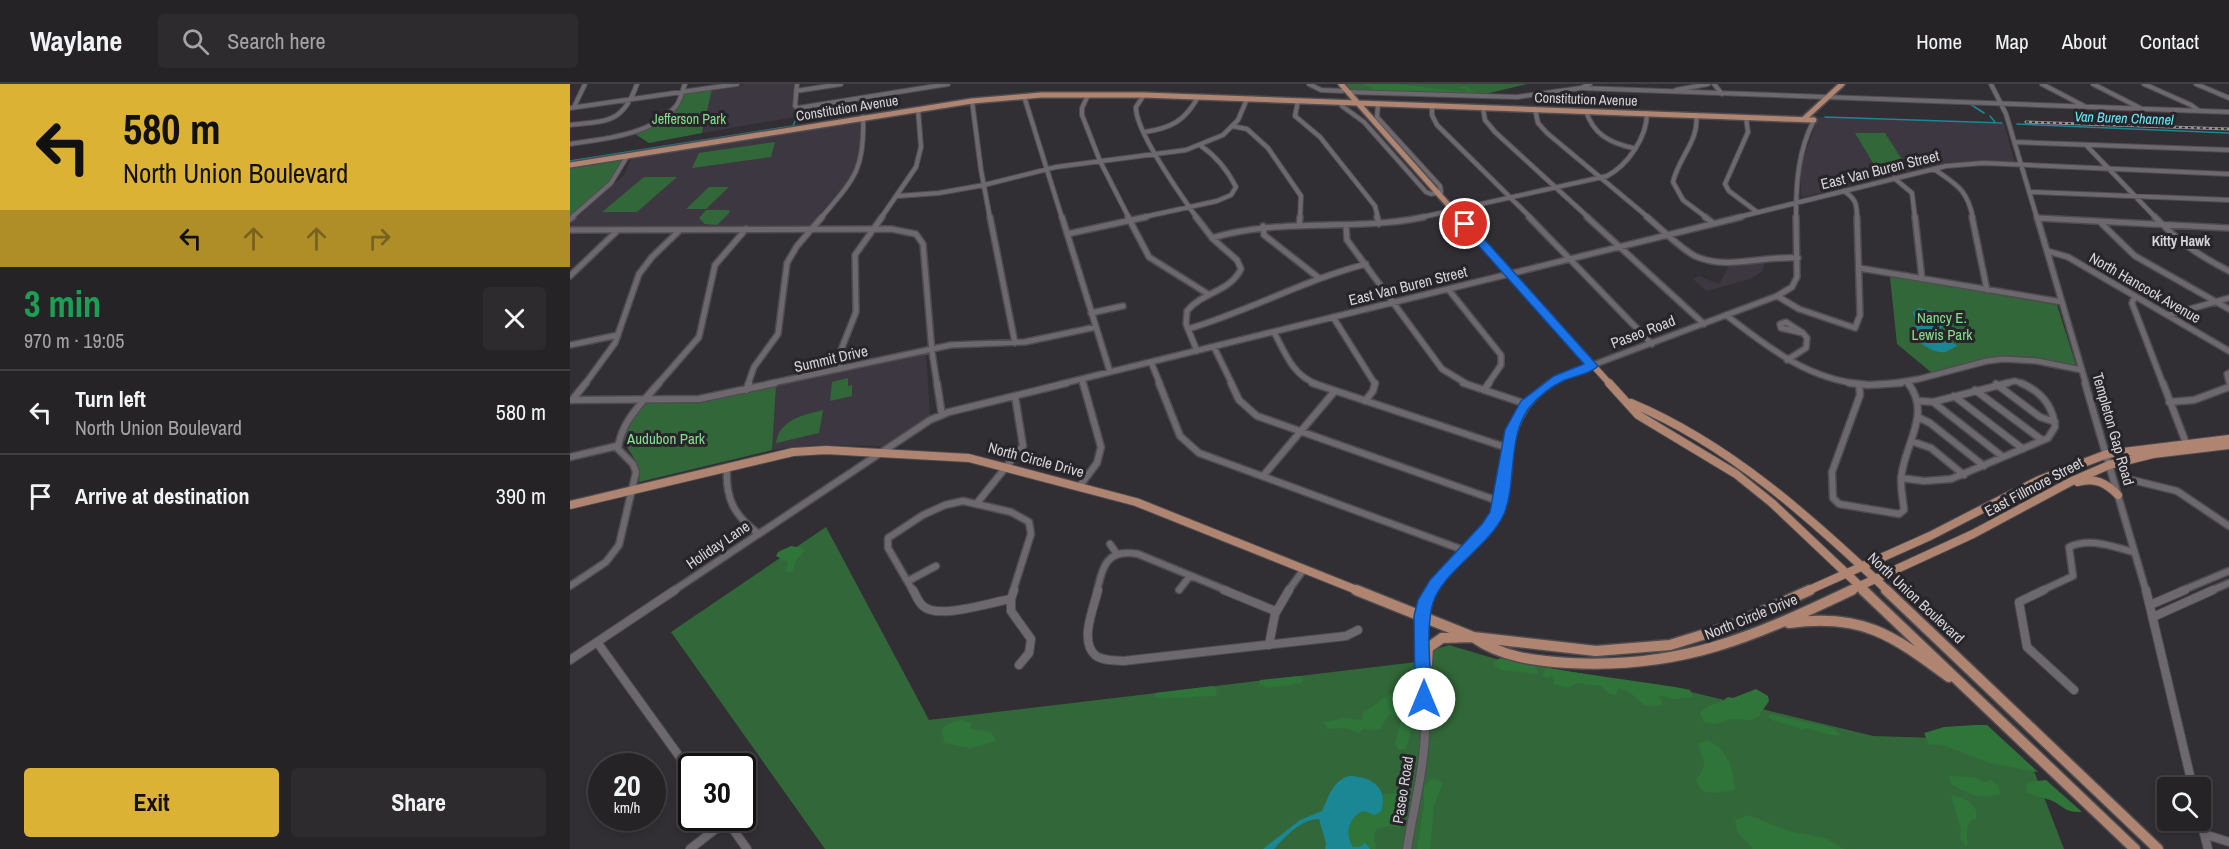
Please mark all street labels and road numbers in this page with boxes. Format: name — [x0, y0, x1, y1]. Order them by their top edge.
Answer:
street label: Constitution Avenue — [1534, 88, 1638, 110]
street label: Constitution Avenue — [795, 91, 899, 125]
street label: East Van Buren Street — [1818, 144, 1942, 194]
street label: North Hancock Avenue — [2086, 247, 2205, 328]
street label: East Van Buren Street — [1346, 260, 1470, 310]
street label: Paseo Road — [1607, 310, 1678, 353]
street label: Summit Drive — [792, 340, 870, 377]
street label: Templeton Gap Road — [2087, 370, 2140, 488]
street label: North Circle Drive — [986, 437, 1087, 482]
street label: East Fillmore Street — [1981, 452, 2087, 521]
street label: Holiday Lane — [682, 516, 754, 574]
street label: North Union Boulevard — [1863, 547, 1969, 648]
street label: North Circle Drive — [1701, 588, 1801, 645]
street label: Paseo Road — [1387, 755, 1418, 825]

